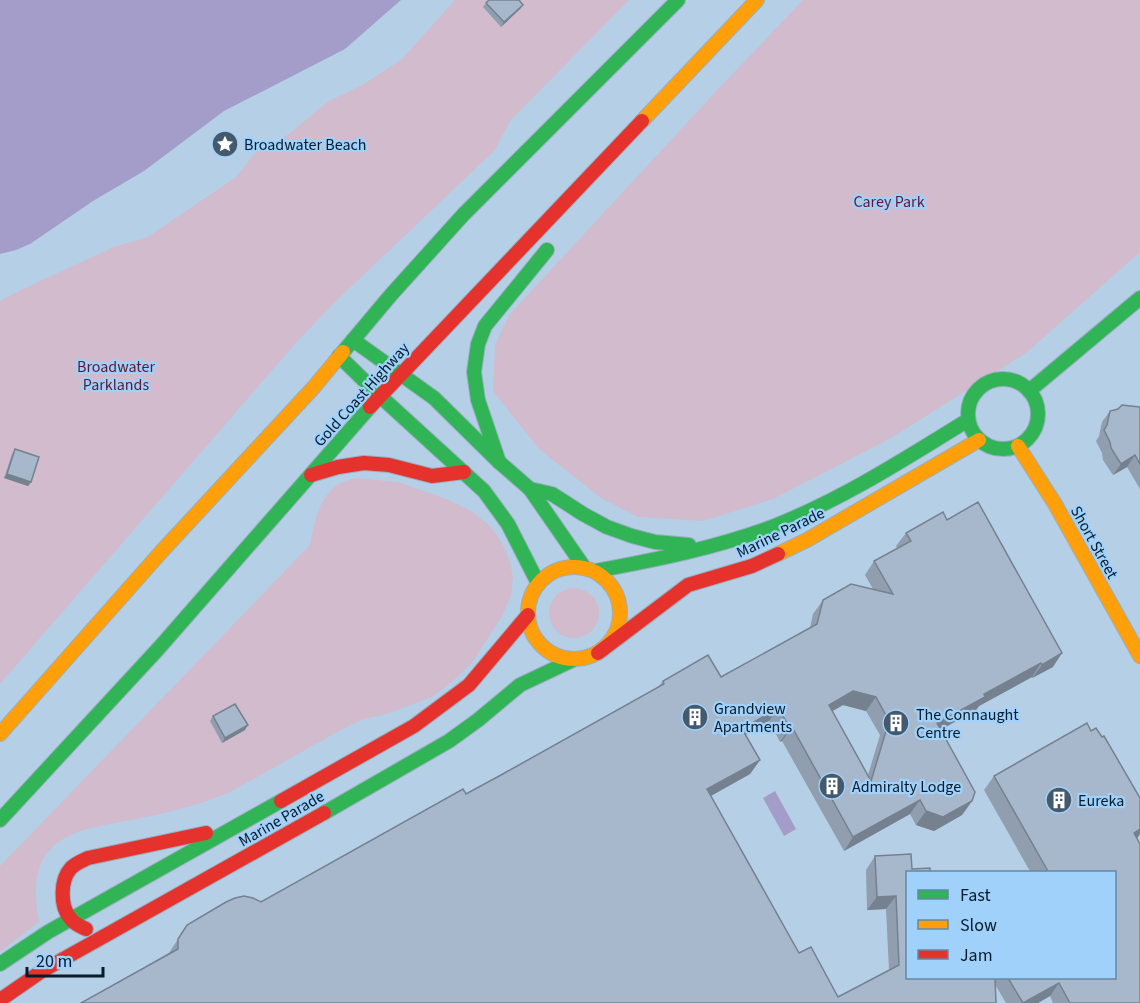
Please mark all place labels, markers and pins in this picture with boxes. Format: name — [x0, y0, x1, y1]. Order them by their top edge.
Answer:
place icon: Broadwater Beach — [210, 129, 240, 159]
place label: Broadwater Beach — [244, 134, 366, 156]
place label: Grandview Apartments — [714, 698, 793, 738]
building icon: Grandview Apartments — [680, 702, 710, 732]
place label: The Connaught Centre — [916, 704, 1019, 744]
building icon: The Connaught Centre — [881, 708, 911, 738]
building icon: Admiralty Lodge — [817, 771, 847, 801]
place label: Admiralty Lodge — [852, 776, 961, 798]
building icon: Eureka — [1044, 785, 1074, 815]
place label: Eureka — [1078, 790, 1124, 812]

